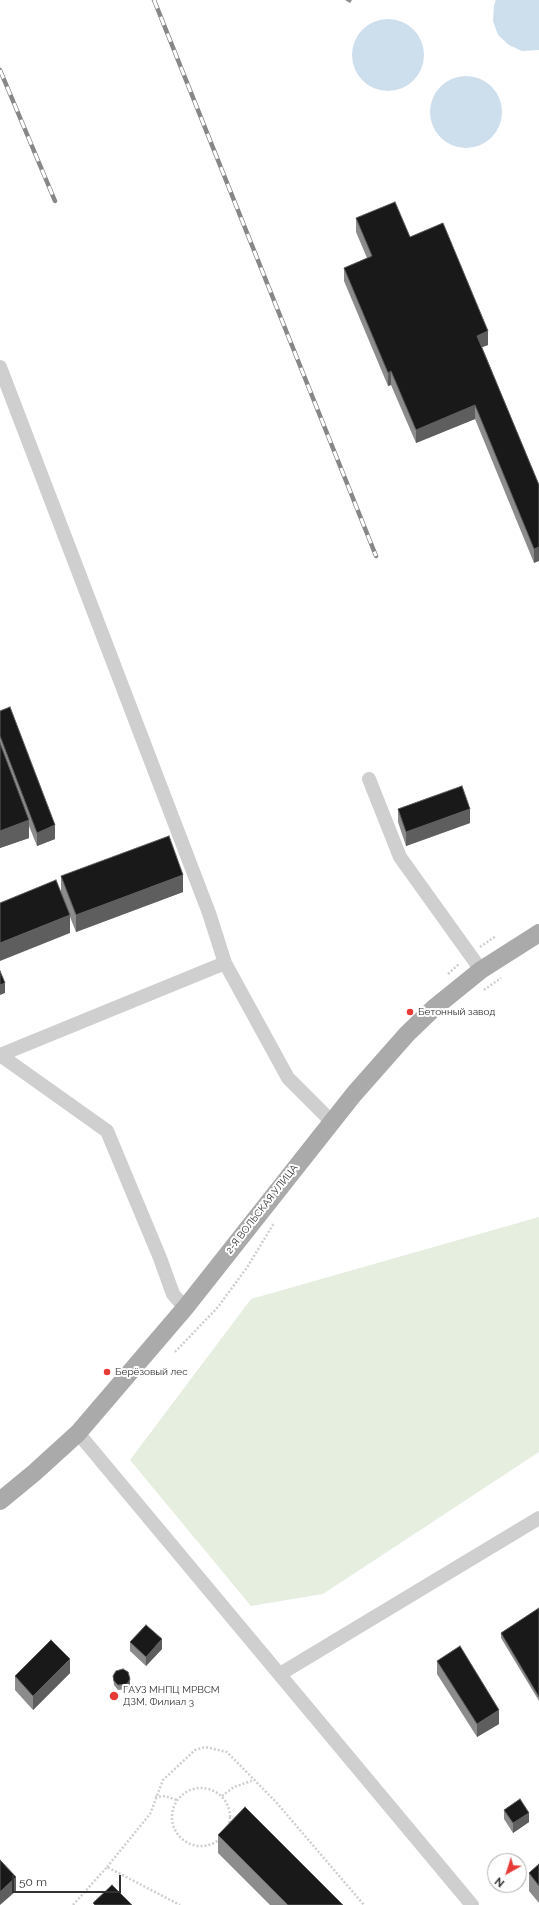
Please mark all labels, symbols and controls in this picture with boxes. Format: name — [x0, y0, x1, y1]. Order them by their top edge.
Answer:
place label: Бетонный завод — [418, 1006, 495, 1018]
marker: Бетонный завод — [405, 1007, 415, 1017]
street label: 2-Я ВОЛЬСКАЯ УЛИЦА — [223, 1162, 301, 1256]
place label: Берёзовый лес — [115, 1366, 188, 1378]
marker: Берёзовый лес — [102, 1367, 112, 1377]
place label: ГАУЗ МНПЦ МРВСМ ДЗМ, Филиал 3 — [123, 1684, 220, 1708]
marker: ГАУЗ МНПЦ МРВСМ ДЗМ, Филиал 3 — [108, 1690, 120, 1702]
north arrow — [487, 1853, 527, 1893]
scale bar — [14, 1867, 123, 1893]
text: N — [492, 1874, 507, 1890]
text: 50 m — [19, 1875, 47, 1889]

